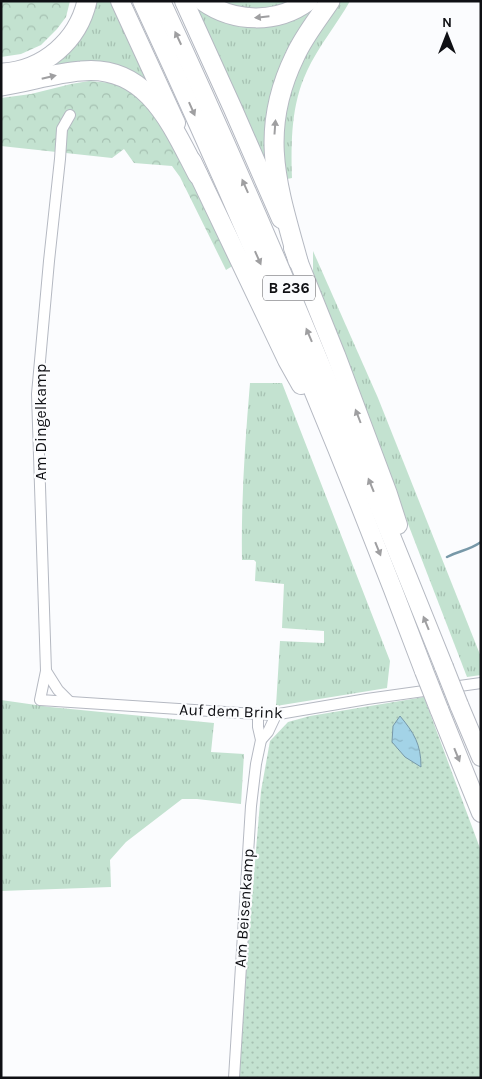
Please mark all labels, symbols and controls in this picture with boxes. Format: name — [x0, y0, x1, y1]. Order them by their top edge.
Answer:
north arrow — [422, 10, 472, 60]
one-way arrow — [254, 13, 270, 21]
text: N — [442, 14, 452, 31]
one-way arrow — [173, 31, 181, 45]
one-way arrow — [42, 73, 57, 81]
one-way arrow — [189, 102, 197, 116]
one-way arrow — [271, 119, 279, 135]
one-way arrow — [240, 179, 248, 193]
one-way arrow — [254, 251, 262, 265]
road number: B 236 — [263, 276, 315, 300]
one-way arrow — [304, 328, 312, 342]
street label: Am Dingelkamp — [31, 364, 50, 480]
one-way arrow — [354, 408, 362, 423]
one-way arrow — [366, 478, 374, 492]
one-way arrow — [375, 542, 383, 556]
one-way arrow — [422, 616, 430, 630]
street label: Auf dem Brink — [179, 700, 283, 722]
one-way arrow — [454, 747, 462, 762]
street label: Am Beisenkamp — [230, 848, 258, 968]

